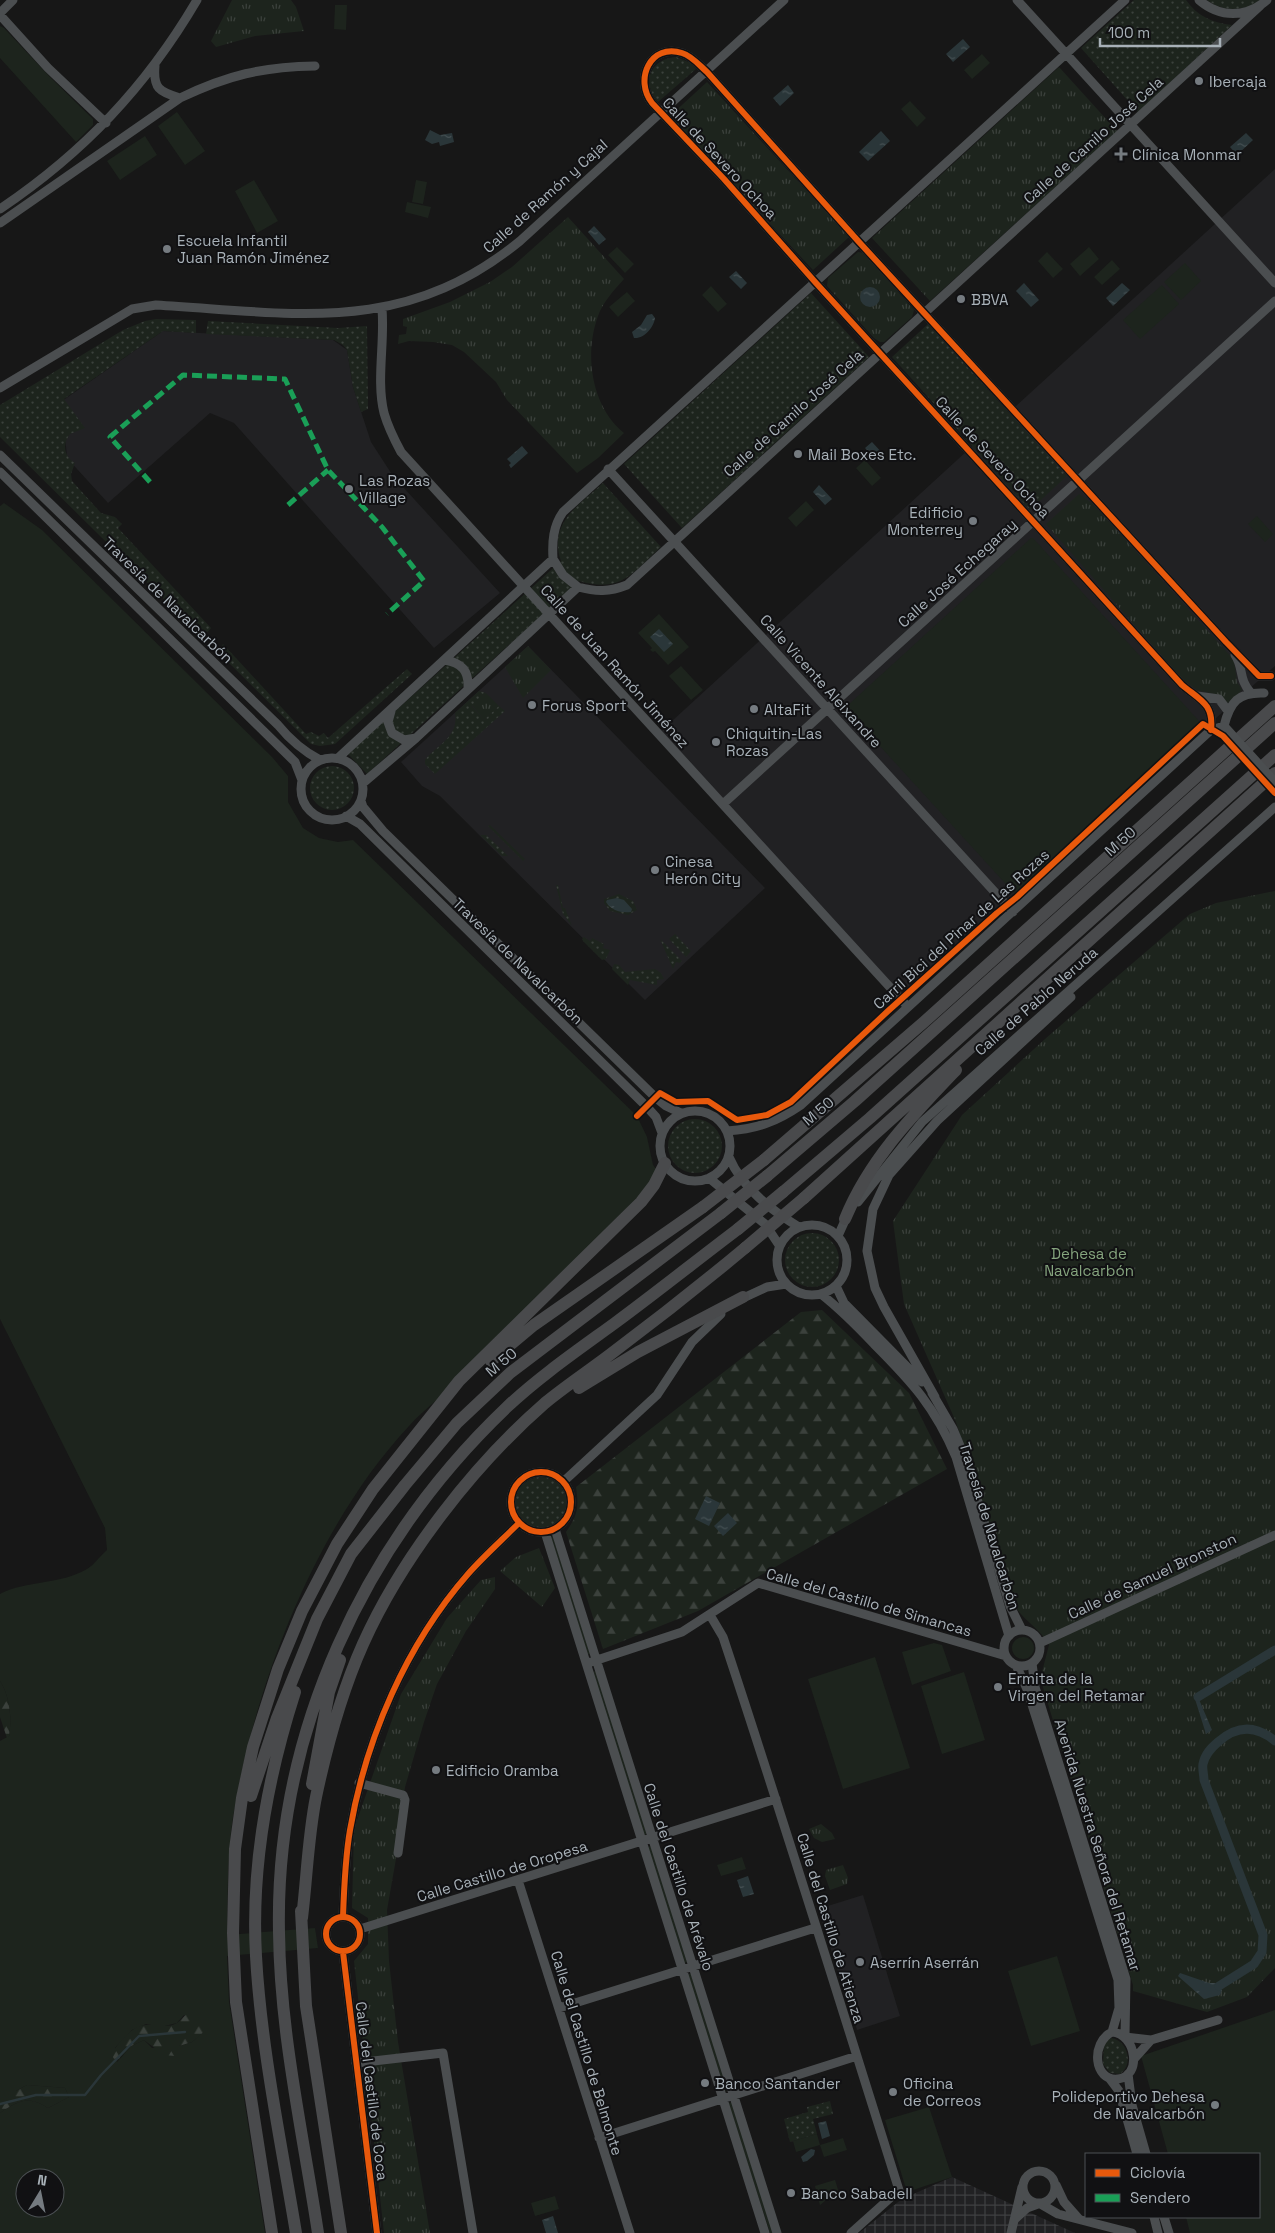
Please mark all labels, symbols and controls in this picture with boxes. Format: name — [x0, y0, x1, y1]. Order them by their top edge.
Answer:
scale bar — [1100, 15, 1220, 47]
text: 100 m — [1108, 23, 1150, 42]
street label: Calle de Camilo José Cela — [1019, 72, 1167, 208]
place label: Ibercaja — [1209, 72, 1267, 91]
marker: Ibercaja — [1193, 75, 1205, 87]
street label: Calle de Severo Ochoa — [659, 93, 782, 223]
street label: Calle de Ramón y Cajal — [479, 135, 611, 257]
place label: Clínica Monmar — [1132, 145, 1242, 164]
marker: Clínica Monmar — [1114, 147, 1128, 161]
place label: Escuela Infantil Juan Ramón Jiménez — [177, 231, 330, 267]
marker: Escuela Infantil Juan Ramón Jiménez — [161, 243, 173, 255]
place label: BBVA — [971, 290, 1009, 309]
marker: BBVA — [955, 293, 967, 305]
street label: Calle de Camilo José Cela — [719, 345, 867, 481]
street label: Calle de Severo Ochoa — [932, 392, 1055, 522]
place label: Mail Boxes Etc. — [808, 445, 916, 464]
marker: Mail Boxes Etc. — [792, 448, 804, 460]
place label: Las Rozas Village — [359, 471, 430, 507]
marker: Las Rozas Village — [343, 483, 355, 495]
place label: Edificio Monterrey — [887, 503, 963, 539]
street label: Calle José Echegaray — [894, 515, 1020, 631]
marker: Edificio Monterrey — [967, 515, 979, 527]
street label: Travesía de Navalcarbón — [99, 533, 237, 667]
street label: Calle de Juan Ramón Jiménez — [537, 580, 693, 752]
street label: Calle Vicente Aleixandre — [756, 610, 886, 752]
place label: Forus Sport — [542, 696, 627, 715]
marker: Forus Sport — [526, 699, 538, 711]
place label: AltaFit — [764, 700, 811, 719]
marker: AltaFit — [748, 703, 760, 715]
place label: Chiquitin-Las Rozas — [726, 724, 822, 760]
marker: Chiquitin-Las Rozas — [710, 736, 722, 748]
street label: M 50 — [1100, 822, 1140, 860]
street label: Carril Bici del Pinar de Las Rozas — [869, 845, 1053, 1013]
place label: Cinesa Herón City — [665, 852, 741, 888]
marker: Cinesa Herón City — [649, 864, 661, 876]
street label: Travesía de Navalcarbón — [449, 894, 587, 1028]
street label: Calle de Pablo Neruda — [971, 942, 1102, 1060]
street label: M 50 — [798, 1092, 838, 1130]
park label: Dehesa de Navalcarbón — [1044, 1244, 1134, 1280]
street label: M 50 — [481, 1343, 521, 1381]
street label: Travesía de Navalcarbón — [955, 1440, 1025, 1612]
street label: Calle de Samuel Bronston — [1065, 1529, 1239, 1623]
street label: Calle del Castillo de Simancas — [764, 1564, 974, 1640]
place label: Ermita de la Virgen del Retamar — [1008, 1669, 1145, 1705]
marker: Ermita de la Virgen del Retamar — [992, 1681, 1004, 1693]
street label: Avenida Nuestra Señora del Retamar — [1051, 1717, 1146, 1974]
place label: Edificio Oramba — [446, 1761, 559, 1780]
marker: Edificio Oramba — [430, 1764, 442, 1776]
street label: Calle del Castillo de Arévalo — [640, 1781, 718, 1973]
street label: Calle del Castillo de Atienza — [793, 1831, 869, 2026]
street label: Calle Castillo de Oropesa — [414, 1836, 590, 1906]
street label: Calle del Castillo de Belmonte — [547, 1948, 627, 2158]
place label: Aserrín Aserrán — [870, 1953, 979, 1972]
marker: Aserrín Aserrán — [854, 1956, 866, 1968]
street label: Calle del Castillo de Coca — [352, 2000, 392, 2182]
place label: Banco Santander — [715, 2074, 841, 2093]
place label: Oficina de Correos — [903, 2074, 981, 2110]
marker: Banco Santander — [699, 2077, 711, 2089]
marker: Oficina de Correos — [887, 2086, 899, 2098]
place label: Polideportivo Dehesa de Navalcarbón — [1052, 2087, 1205, 2123]
marker: Polideportivo Dehesa de Navalcarbón — [1209, 2099, 1221, 2111]
legend — [1085, 2153, 1260, 2218]
text: Ciclovía — [1130, 2163, 1186, 2182]
north arrow — [15, 2168, 65, 2218]
text: N — [36, 2171, 48, 2190]
place label: Banco Sabadell — [801, 2184, 913, 2203]
marker: Banco Sabadell — [785, 2187, 797, 2199]
text: Sendero — [1130, 2188, 1190, 2207]

